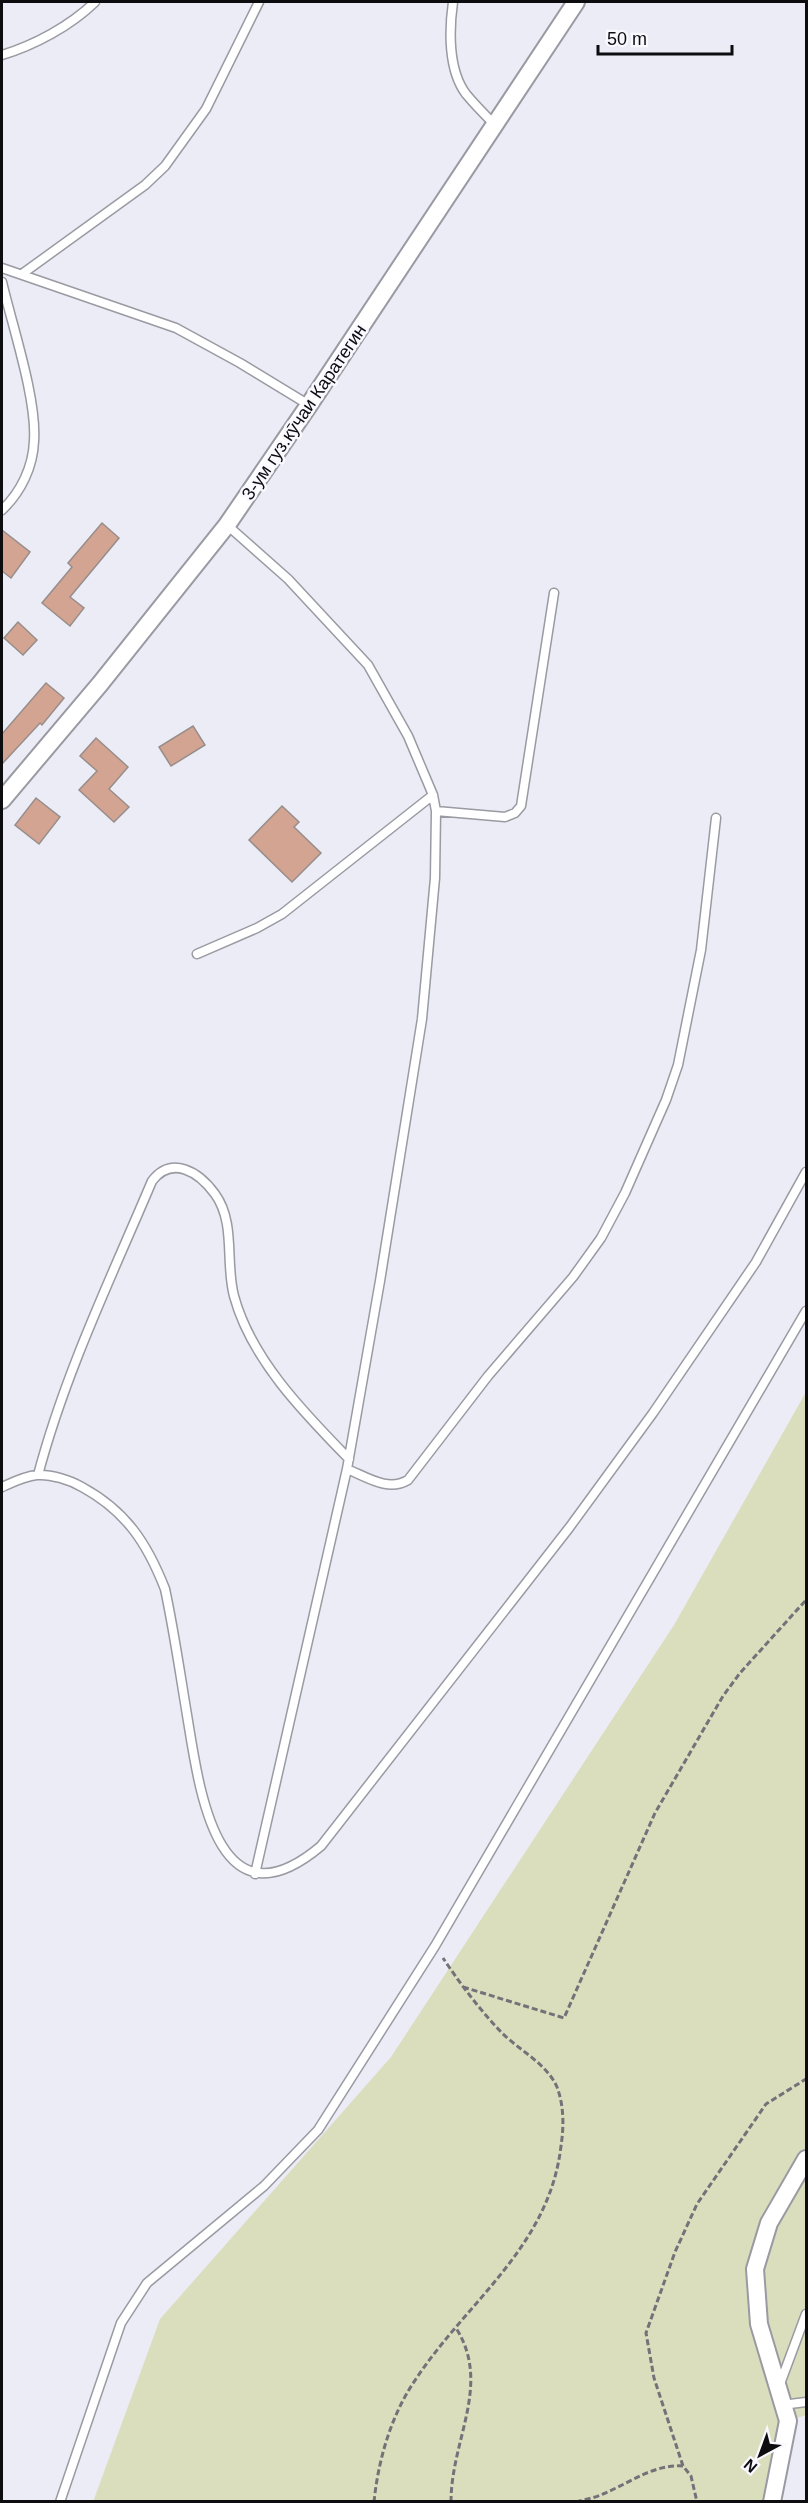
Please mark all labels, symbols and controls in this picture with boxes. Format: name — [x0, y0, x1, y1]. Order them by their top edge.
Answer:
scale bar — [598, 18, 732, 56]
text: 50 m — [607, 29, 647, 49]
street label: 3-ум гуз.кӯчаи Каратегин — [238, 321, 370, 503]
north arrow — [730, 2425, 790, 2485]
text: N — [741, 2456, 760, 2476]

